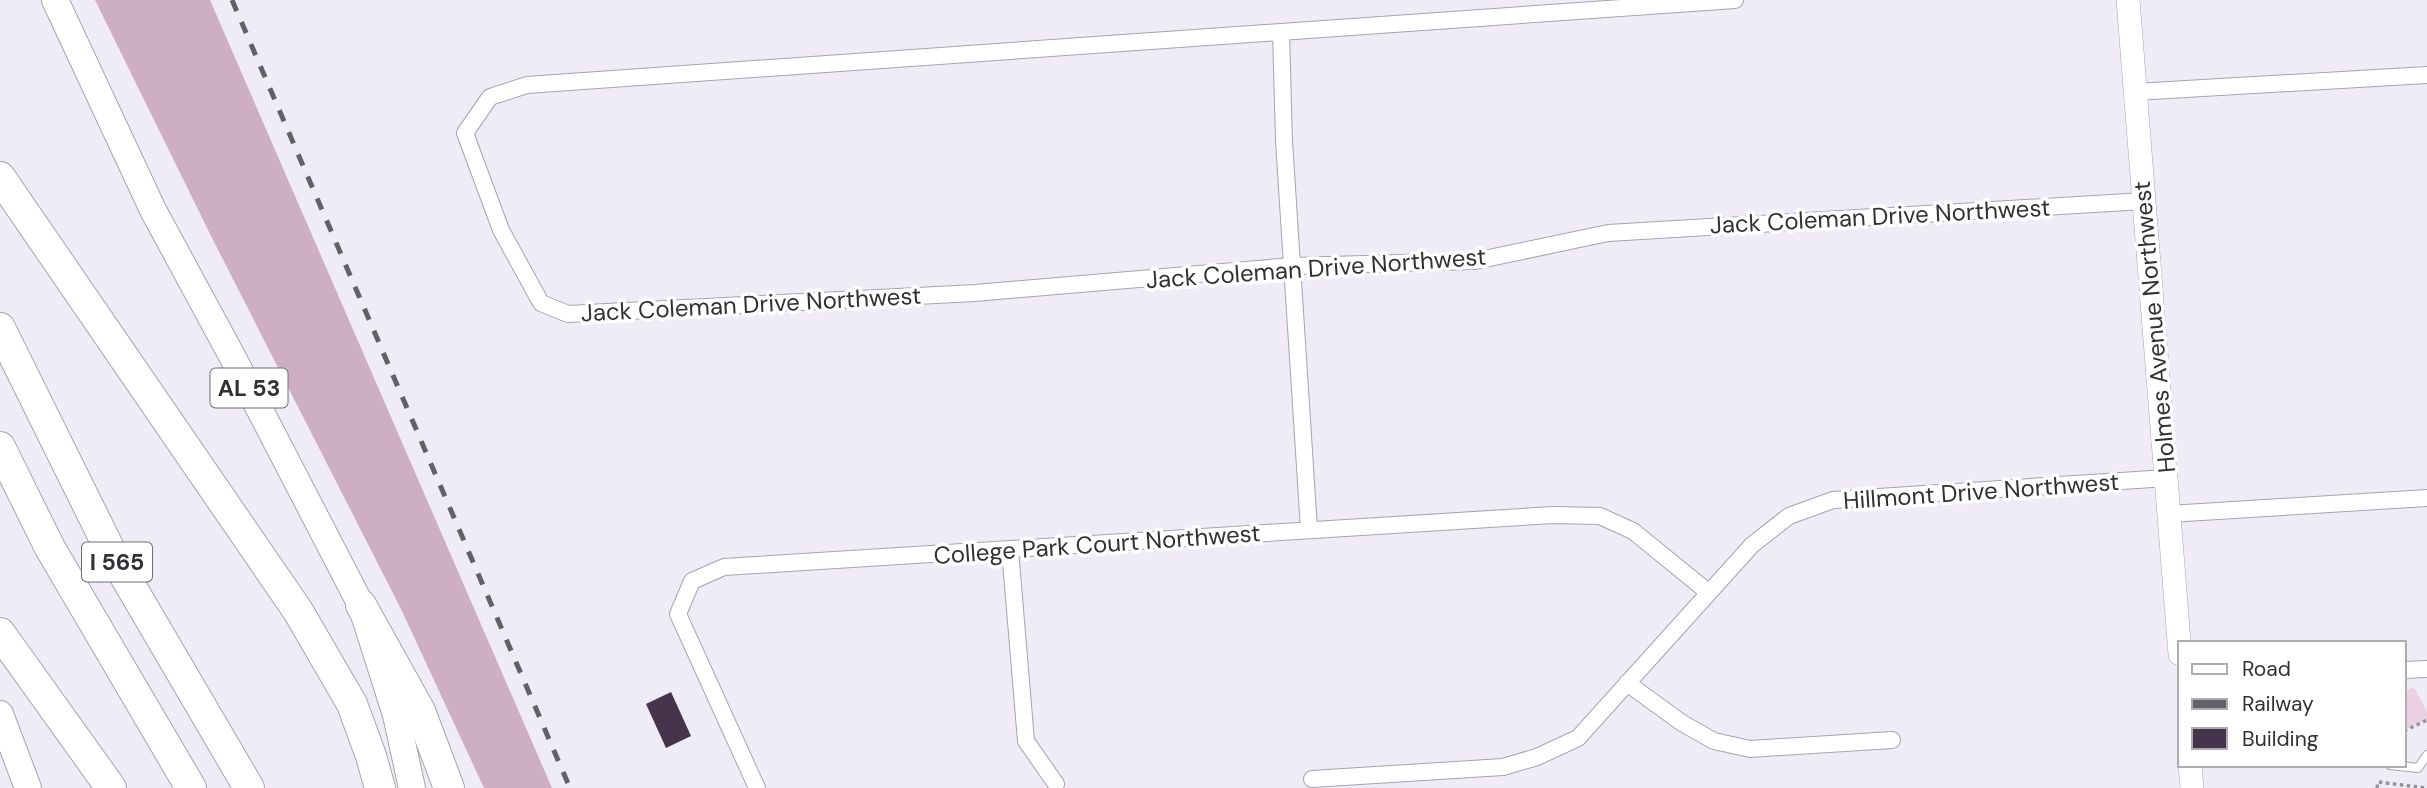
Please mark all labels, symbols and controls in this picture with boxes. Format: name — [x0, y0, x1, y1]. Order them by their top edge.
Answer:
street label: Holmes Avenue Northwest — [2126, 180, 2182, 474]
street label: Jack Coleman Drive Northwest — [1709, 192, 2051, 240]
street label: Jack Coleman Drive Northwest — [1145, 241, 1487, 295]
street label: Jack Coleman Drive Northwest — [580, 280, 922, 328]
road number: AL 53 — [210, 368, 288, 408]
street label: Hillmont Drive Northwest — [1842, 466, 2120, 516]
street label: College Park Court Northwest — [933, 517, 1261, 571]
road number: I 565 — [82, 542, 152, 582]
legend — [2178, 641, 2406, 767]
text: Road — [2242, 655, 2291, 683]
text: Railway — [2242, 690, 2314, 718]
text: Building — [2242, 725, 2319, 753]

